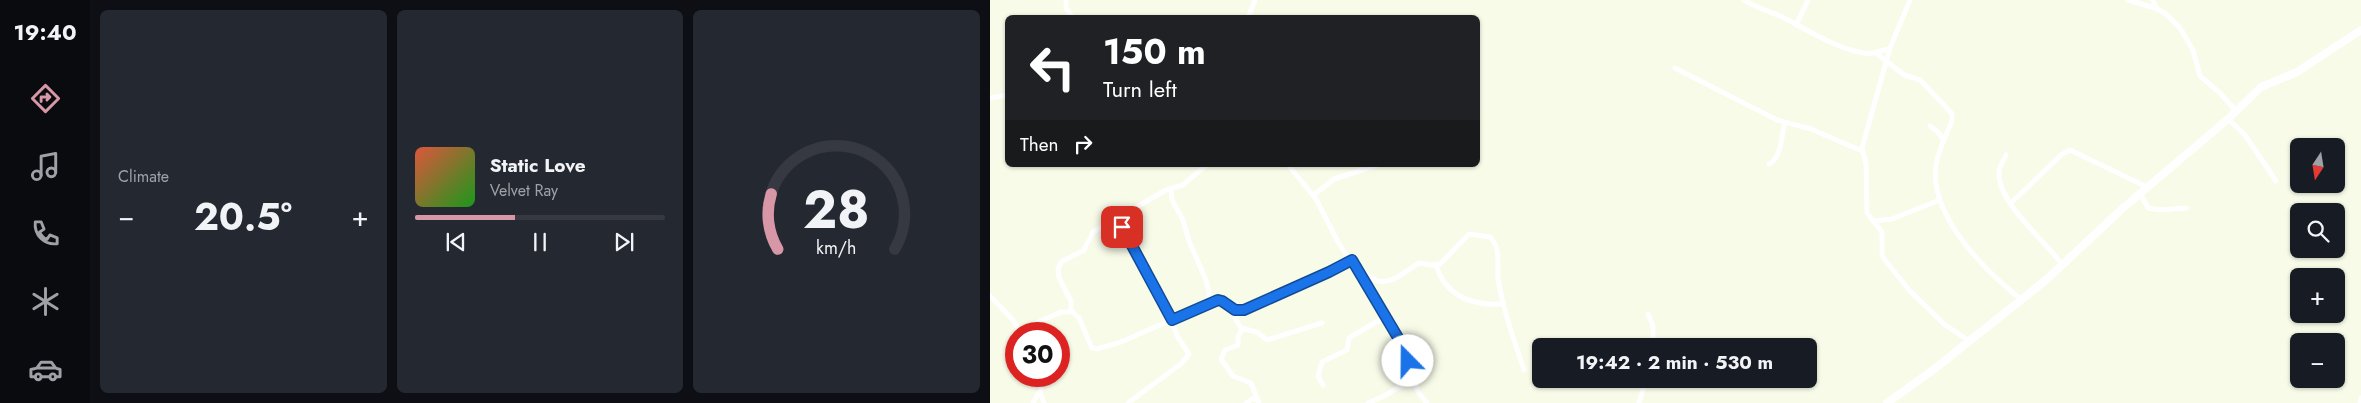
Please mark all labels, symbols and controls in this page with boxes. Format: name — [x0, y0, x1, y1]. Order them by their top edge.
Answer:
text: 19:40 — [14, 16, 76, 48]
text: 150 m — [1103, 27, 1206, 77]
icon: left — [1020, 35, 1085, 100]
text: Turn left — [1103, 73, 1177, 105]
icon: directions — [28, 81, 63, 116]
icon: right — [1069, 130, 1097, 158]
text: Then — [1020, 131, 1059, 158]
north arrow — [2290, 138, 2345, 192]
map controls — [2290, 138, 2345, 388]
icon: music — [28, 149, 63, 184]
text: Static Love — [490, 152, 586, 179]
text: Climate — [118, 165, 169, 188]
text: 28 — [803, 172, 870, 248]
text: Velvet Ray — [490, 179, 558, 202]
text: 20.5° — [194, 189, 292, 244]
text: − — [118, 196, 135, 237]
text: + — [351, 196, 369, 237]
button: search — [2290, 203, 2345, 258]
pin — [1101, 206, 1143, 248]
icon: arrive — [1108, 213, 1136, 241]
icon: phone — [28, 216, 63, 251]
icon: previous — [442, 228, 470, 256]
icon: pause — [526, 228, 554, 256]
icon: next — [610, 228, 638, 256]
text: km/h — [816, 235, 857, 261]
button: + — [2290, 268, 2345, 323]
icon: climate — [28, 284, 63, 319]
speed limit sign: 30 — [1005, 322, 1070, 387]
button: − — [2290, 333, 2345, 388]
position arrow — [1381, 334, 1433, 386]
text: 19:42 · 2 min · 530 m — [1576, 349, 1773, 376]
icon: car — [28, 352, 63, 387]

